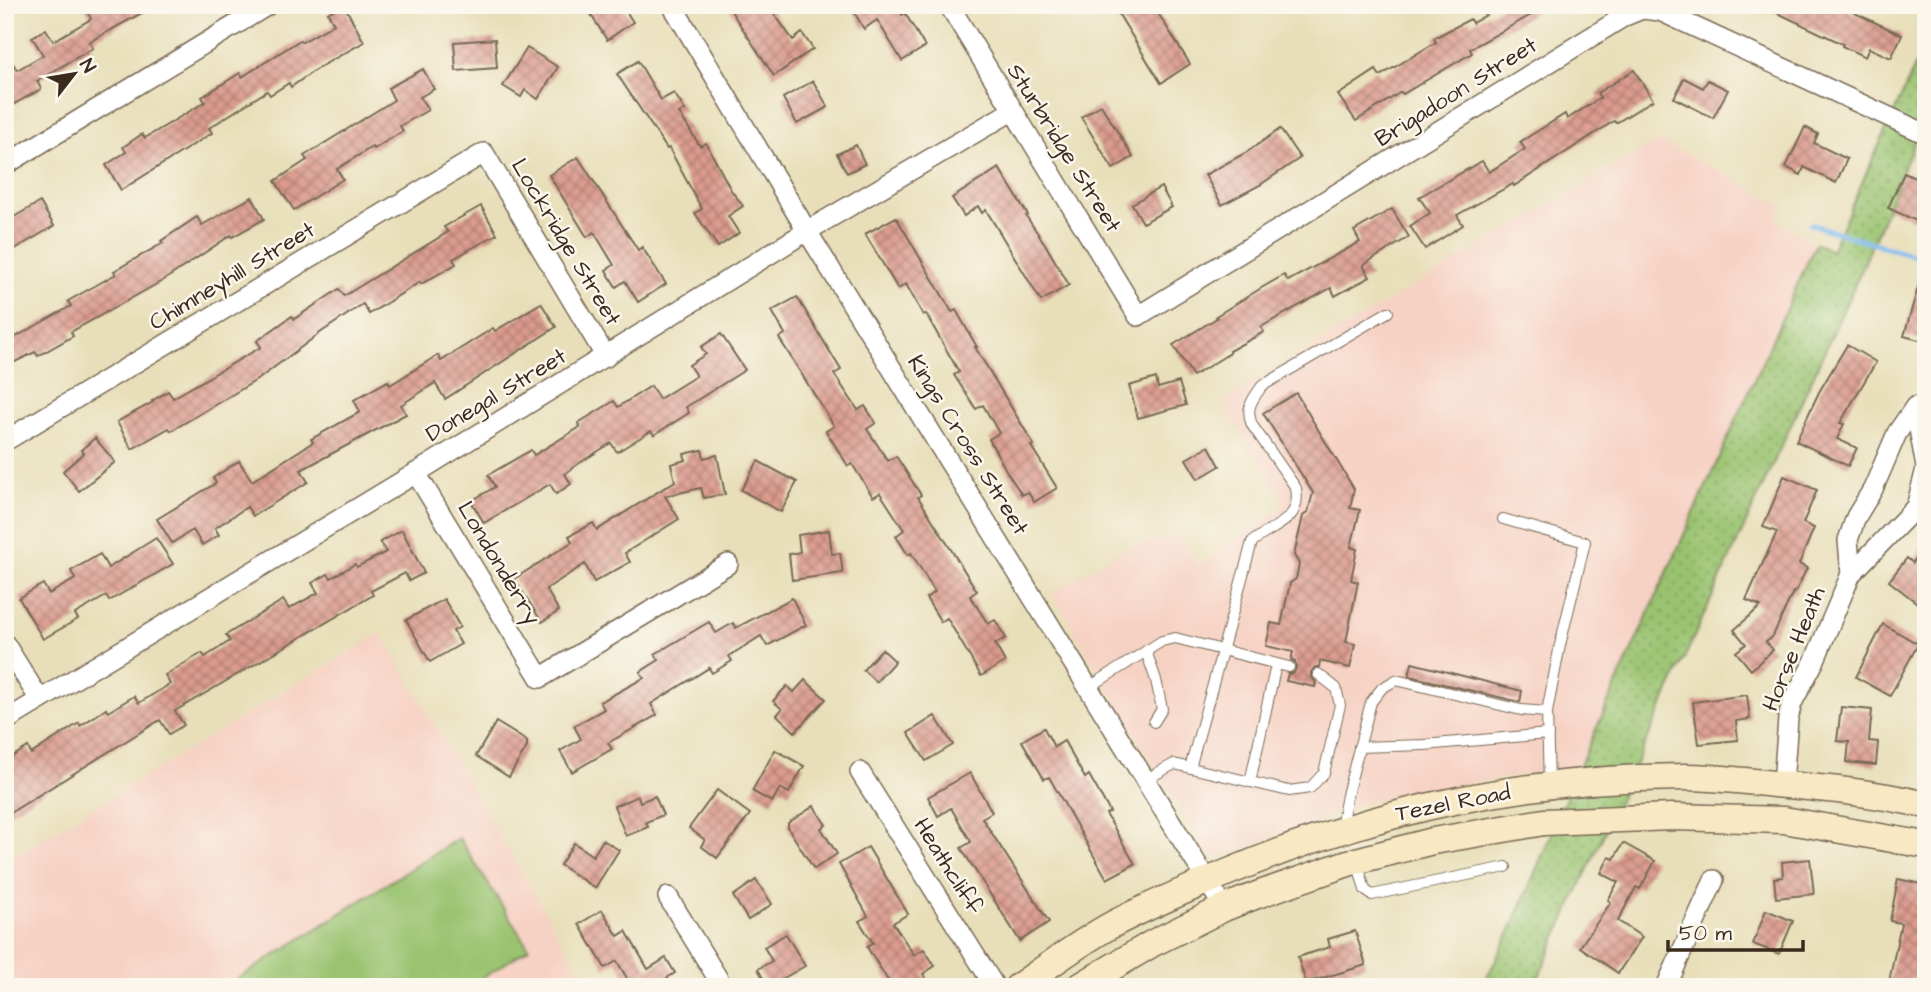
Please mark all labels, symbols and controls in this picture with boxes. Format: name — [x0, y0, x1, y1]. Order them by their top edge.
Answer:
street label: Brigadoon Street — [1369, 29, 1544, 156]
north arrow — [38, 38, 108, 108]
text: N — [73, 54, 102, 78]
street label: Sturbridge Street — [998, 57, 1129, 240]
street label: Lockridge Street — [503, 152, 629, 333]
street label: Chimneyhill Street — [143, 214, 322, 339]
street label: Donegal Street — [420, 340, 574, 451]
street label: Kings Cross Street — [899, 349, 1037, 542]
street label: Londonderry — [449, 495, 549, 632]
street label: Horse Heath — [1755, 581, 1834, 716]
street label: Tezel Road — [1393, 776, 1513, 830]
street label: Heathcliff — [906, 812, 990, 920]
scale bar — [1668, 908, 1803, 952]
text: 50 m — [1679, 919, 1733, 948]

